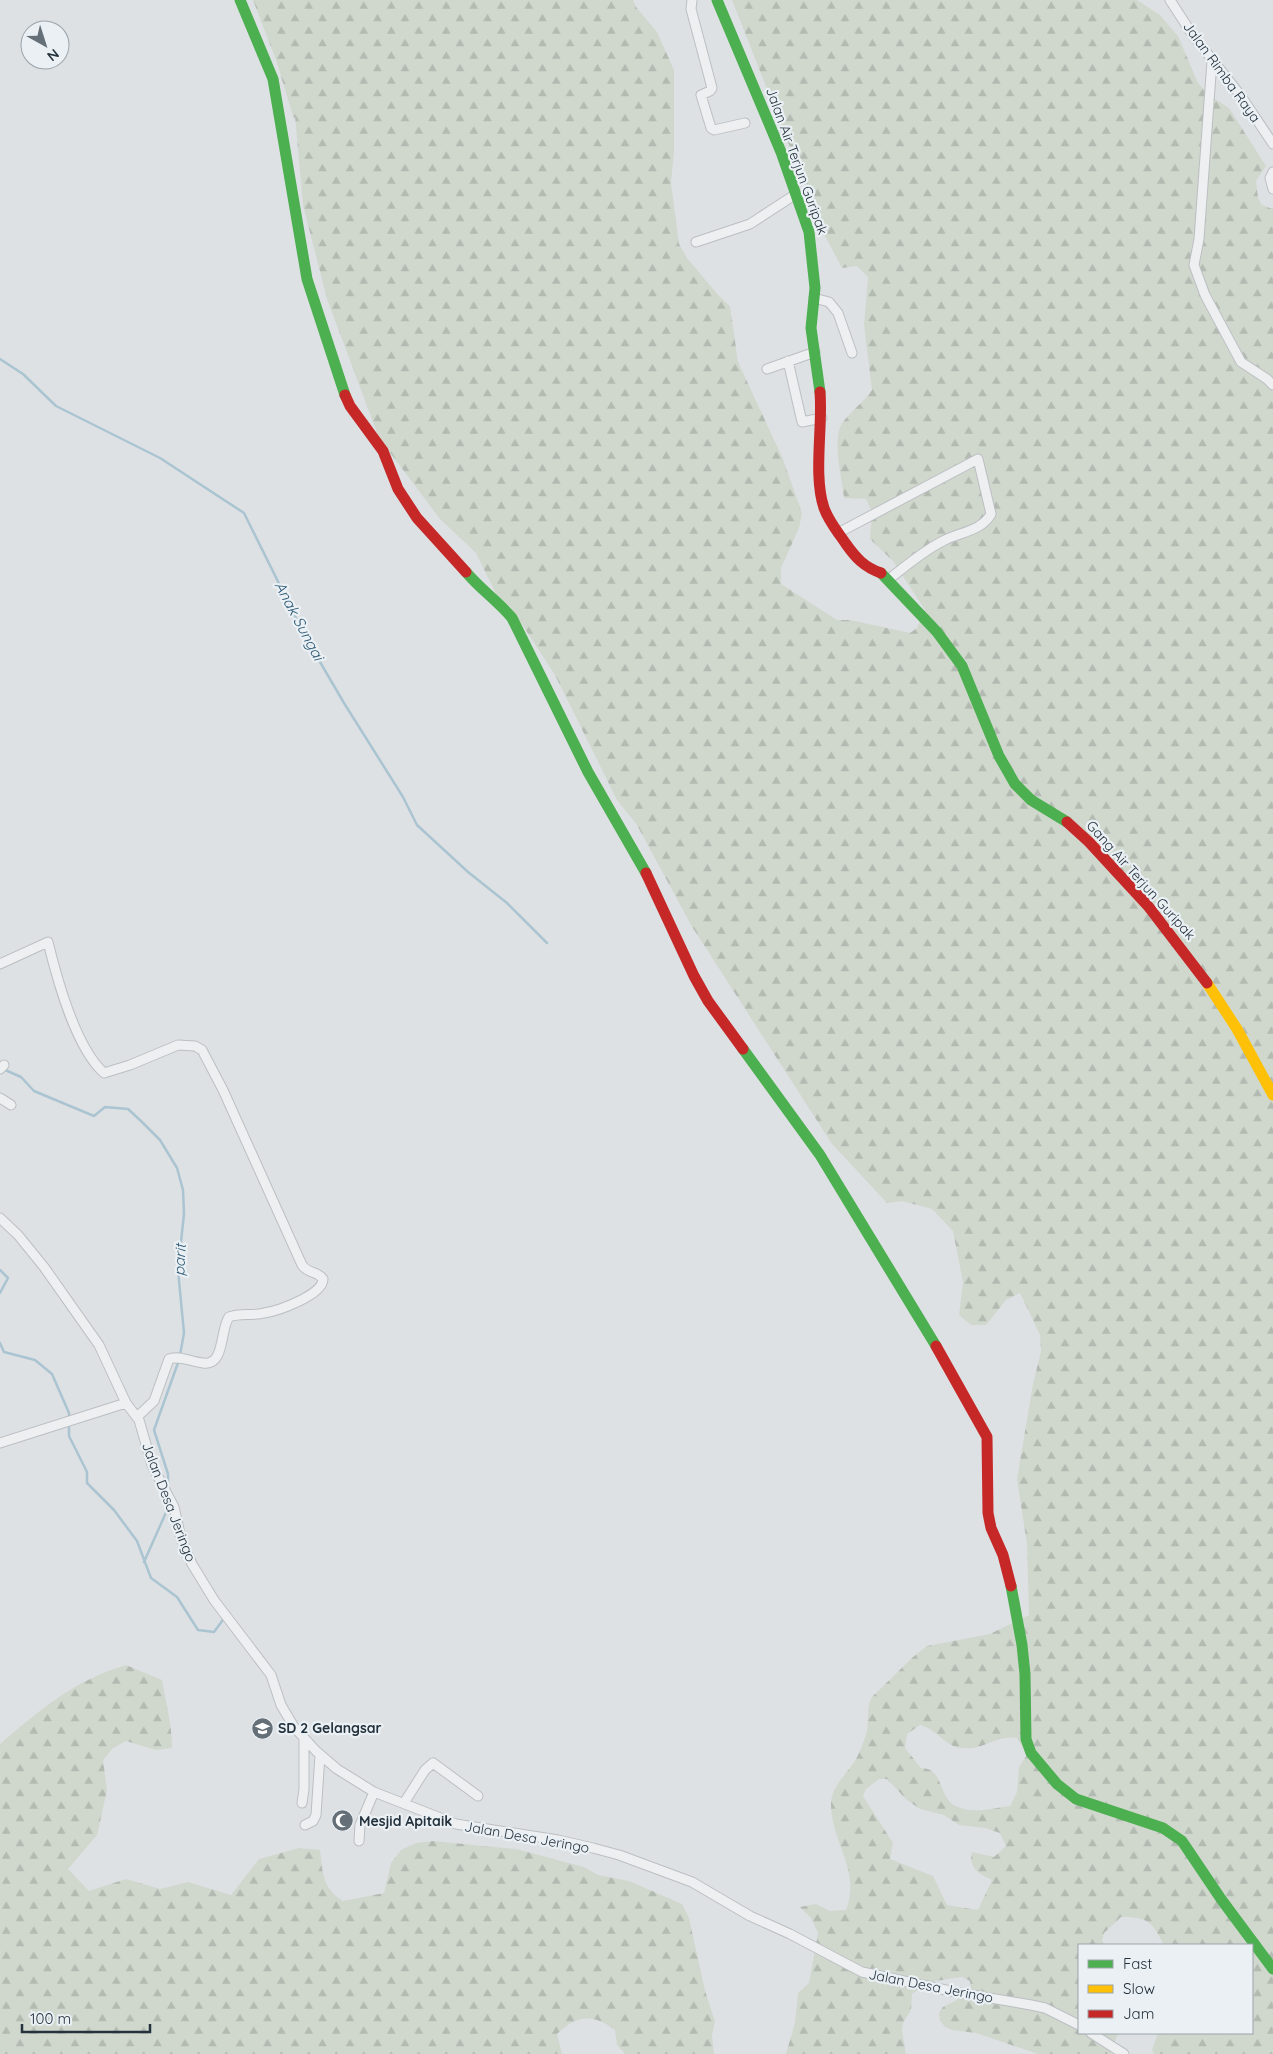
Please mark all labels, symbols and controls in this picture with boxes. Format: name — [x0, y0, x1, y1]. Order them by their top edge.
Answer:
street label: Jalan Rimba Raya — [1179, 18, 1265, 126]
north arrow — [20, 20, 70, 70]
text: N — [44, 45, 63, 65]
street label: Jalan Air Terjun Guripak — [762, 85, 832, 237]
water label: Anak Sungai — [271, 578, 329, 665]
street label: Gang Air Terjun Guripak — [1083, 817, 1199, 943]
water label: parit — [169, 1241, 190, 1277]
street label: Jalan Desa Jeringo — [138, 1440, 200, 1564]
school or university icon: SD 2 Gelangsar — [250, 1716, 274, 1740]
place label: SD 2 Gelangsar — [278, 1719, 382, 1737]
mosque icon: Mesjid Apitaik — [331, 1809, 355, 1833]
place label: Mesjid Apitaik — [359, 1812, 452, 1830]
street label: Jalan Desa Jeringo — [463, 1817, 591, 1857]
legend — [1078, 1944, 1253, 2034]
text: Fast — [1123, 1954, 1152, 1973]
street label: Jalan Desa Jeringo — [867, 1965, 995, 2007]
text: Slow — [1123, 1979, 1155, 1998]
scale bar — [22, 2002, 150, 2034]
text: Jam — [1123, 2004, 1154, 2023]
text: 100 m — [30, 2009, 71, 2028]

